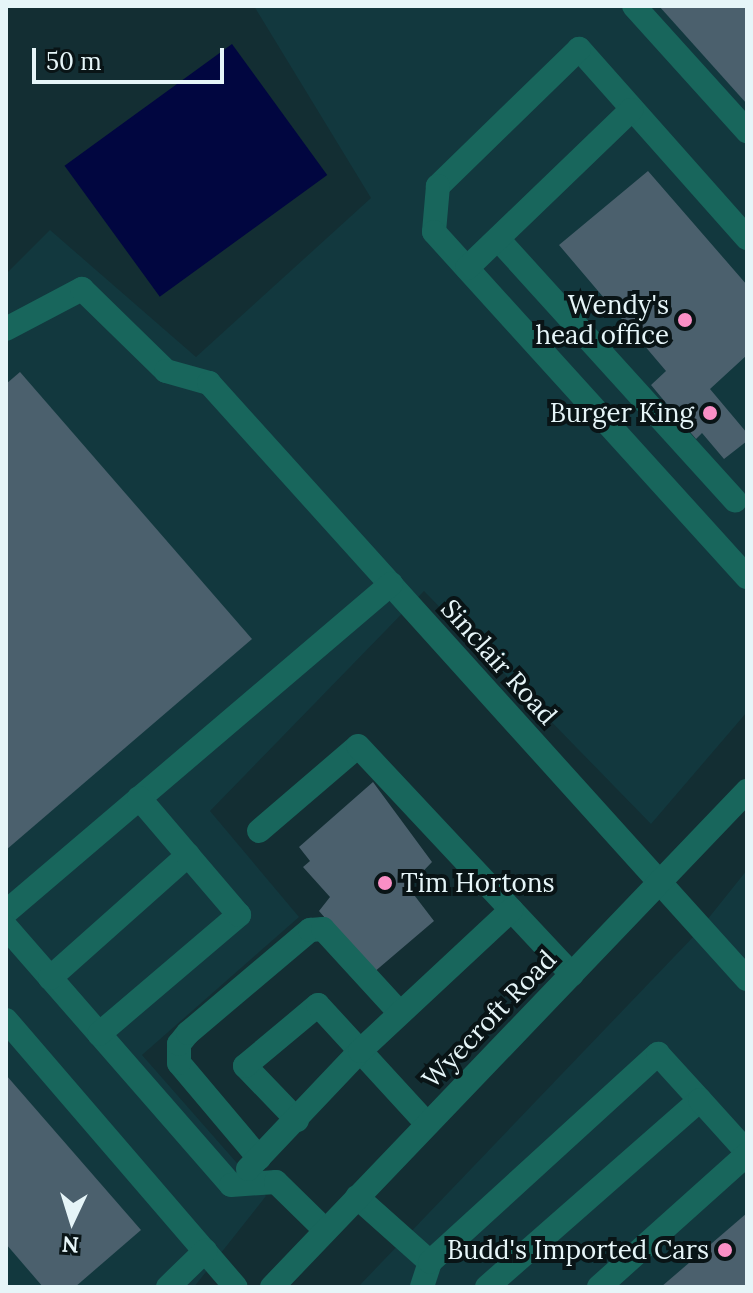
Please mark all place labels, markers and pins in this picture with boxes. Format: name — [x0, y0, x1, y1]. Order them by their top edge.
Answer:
place label: Wendy's head office — [535, 289, 669, 350]
marker: Wendy's head office — [676, 311, 694, 329]
place label: Burger King — [550, 397, 694, 429]
marker: Burger King — [701, 404, 719, 422]
place label: Tim Hortons — [401, 867, 554, 899]
marker: Tim Hortons — [376, 874, 394, 892]
place label: Budd's Imported Cars — [447, 1234, 709, 1266]
marker: Budd's Imported Cars — [716, 1241, 734, 1259]

